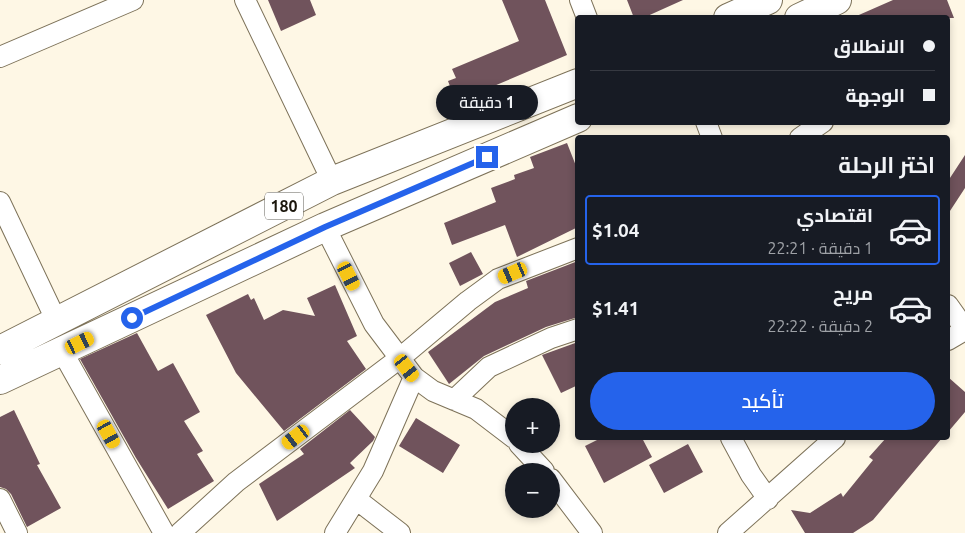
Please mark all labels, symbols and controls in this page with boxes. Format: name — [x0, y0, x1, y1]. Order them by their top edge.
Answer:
text: الانطلاق — [834, 35, 905, 57]
callout: 1 دقيقة — [436, 84, 538, 120]
text: الوجهة — [845, 84, 905, 106]
text: 1 دقيقة — [459, 93, 515, 111]
route end — [476, 146, 498, 168]
text: اختر الرحلة — [838, 152, 935, 177]
road number: 180 — [265, 192, 303, 220]
text: اقتصادي — [797, 204, 873, 226]
icon: car — [888, 208, 933, 253]
text: $1.04 — [592, 219, 640, 241]
text: 1 دقيقة · 22:21 — [767, 239, 873, 257]
car — [335, 259, 362, 293]
car — [496, 260, 529, 286]
text: مريح — [833, 282, 873, 304]
icon: car — [888, 286, 933, 331]
text: $1.41 — [592, 297, 640, 319]
route start — [121, 307, 143, 329]
text: 2 دقيقة · 22:22 — [767, 317, 873, 335]
car — [63, 330, 96, 356]
car — [391, 352, 422, 384]
button: تأكيد — [590, 372, 935, 430]
map controls — [505, 398, 560, 518]
button: + — [505, 398, 560, 453]
car — [95, 417, 122, 451]
car — [279, 422, 312, 452]
button: − — [505, 463, 560, 518]

